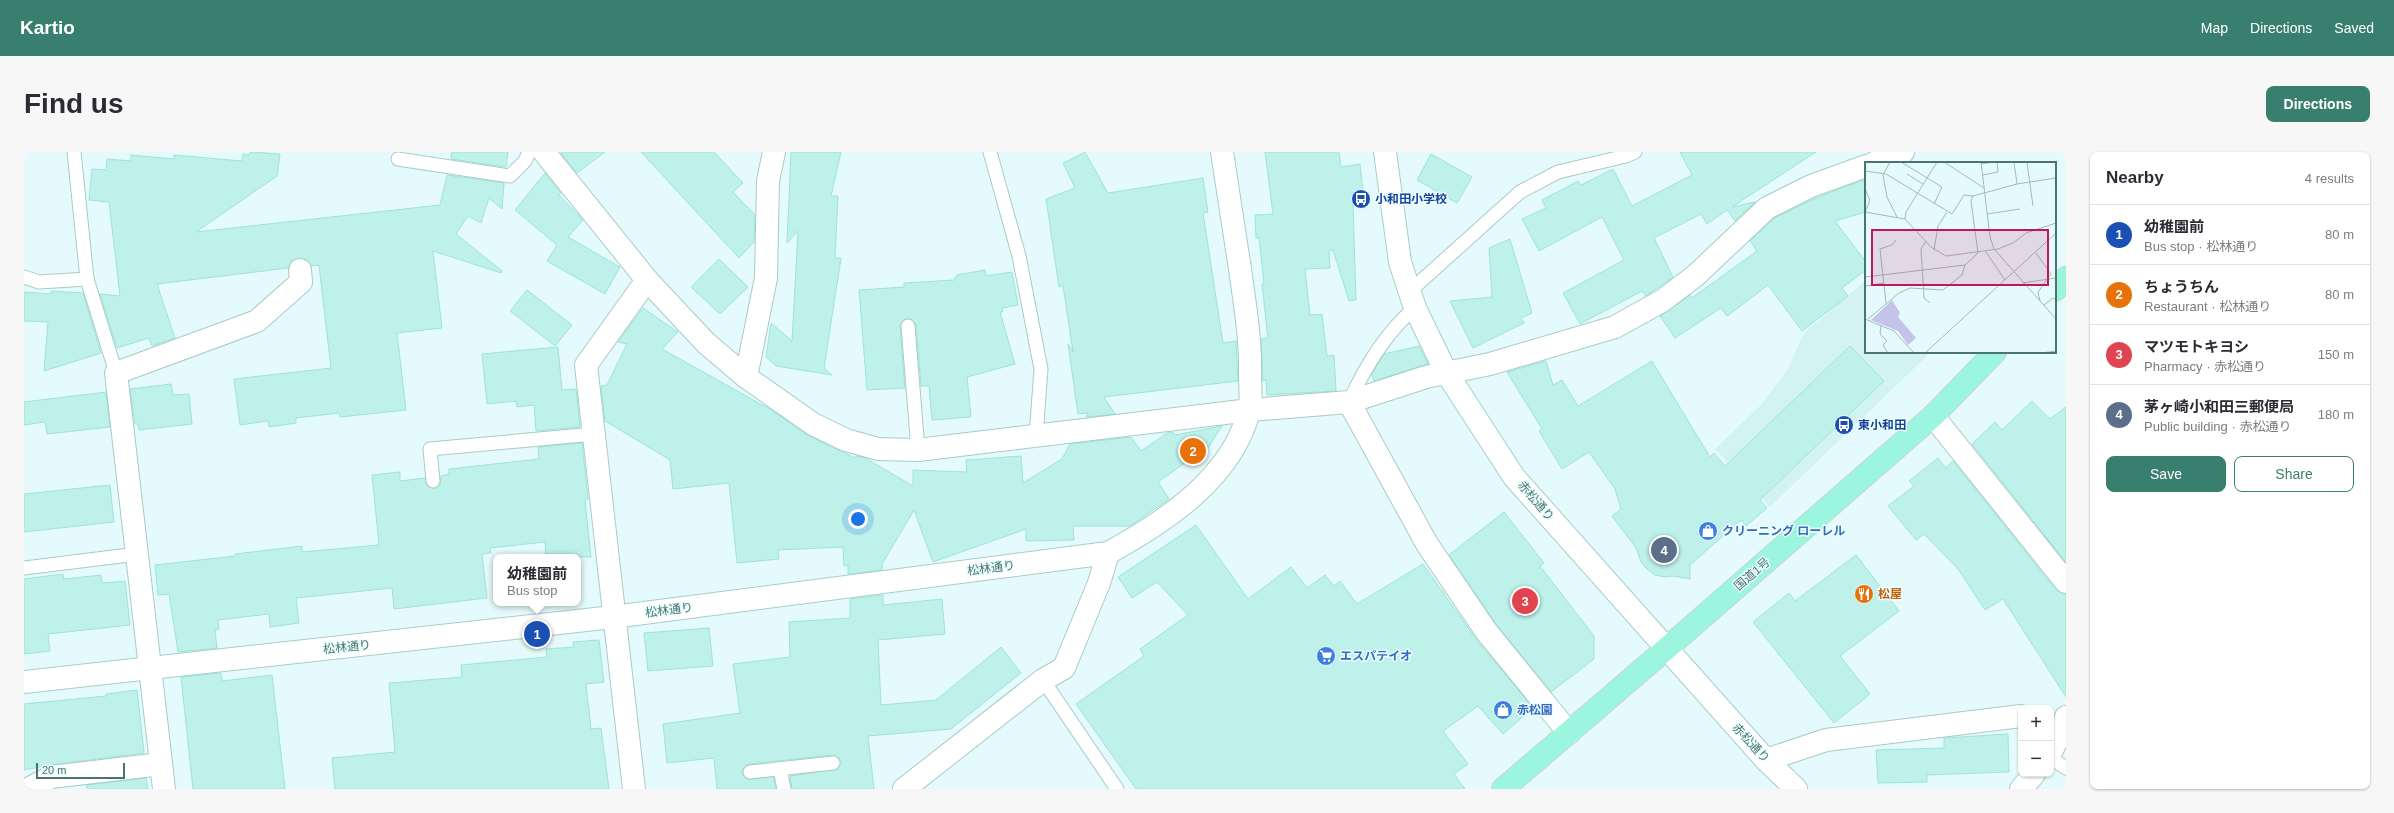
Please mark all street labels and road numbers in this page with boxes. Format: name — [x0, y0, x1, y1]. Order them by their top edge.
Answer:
street label: 赤松通り — [1515, 478, 1557, 524]
street label: 国道1号 — [1731, 555, 1773, 593]
street label: 松林通り — [966, 558, 1016, 578]
street label: 松林通り — [644, 600, 694, 620]
street label: 松林通り — [322, 638, 372, 656]
street label: 赤松通り — [1730, 721, 1772, 765]

